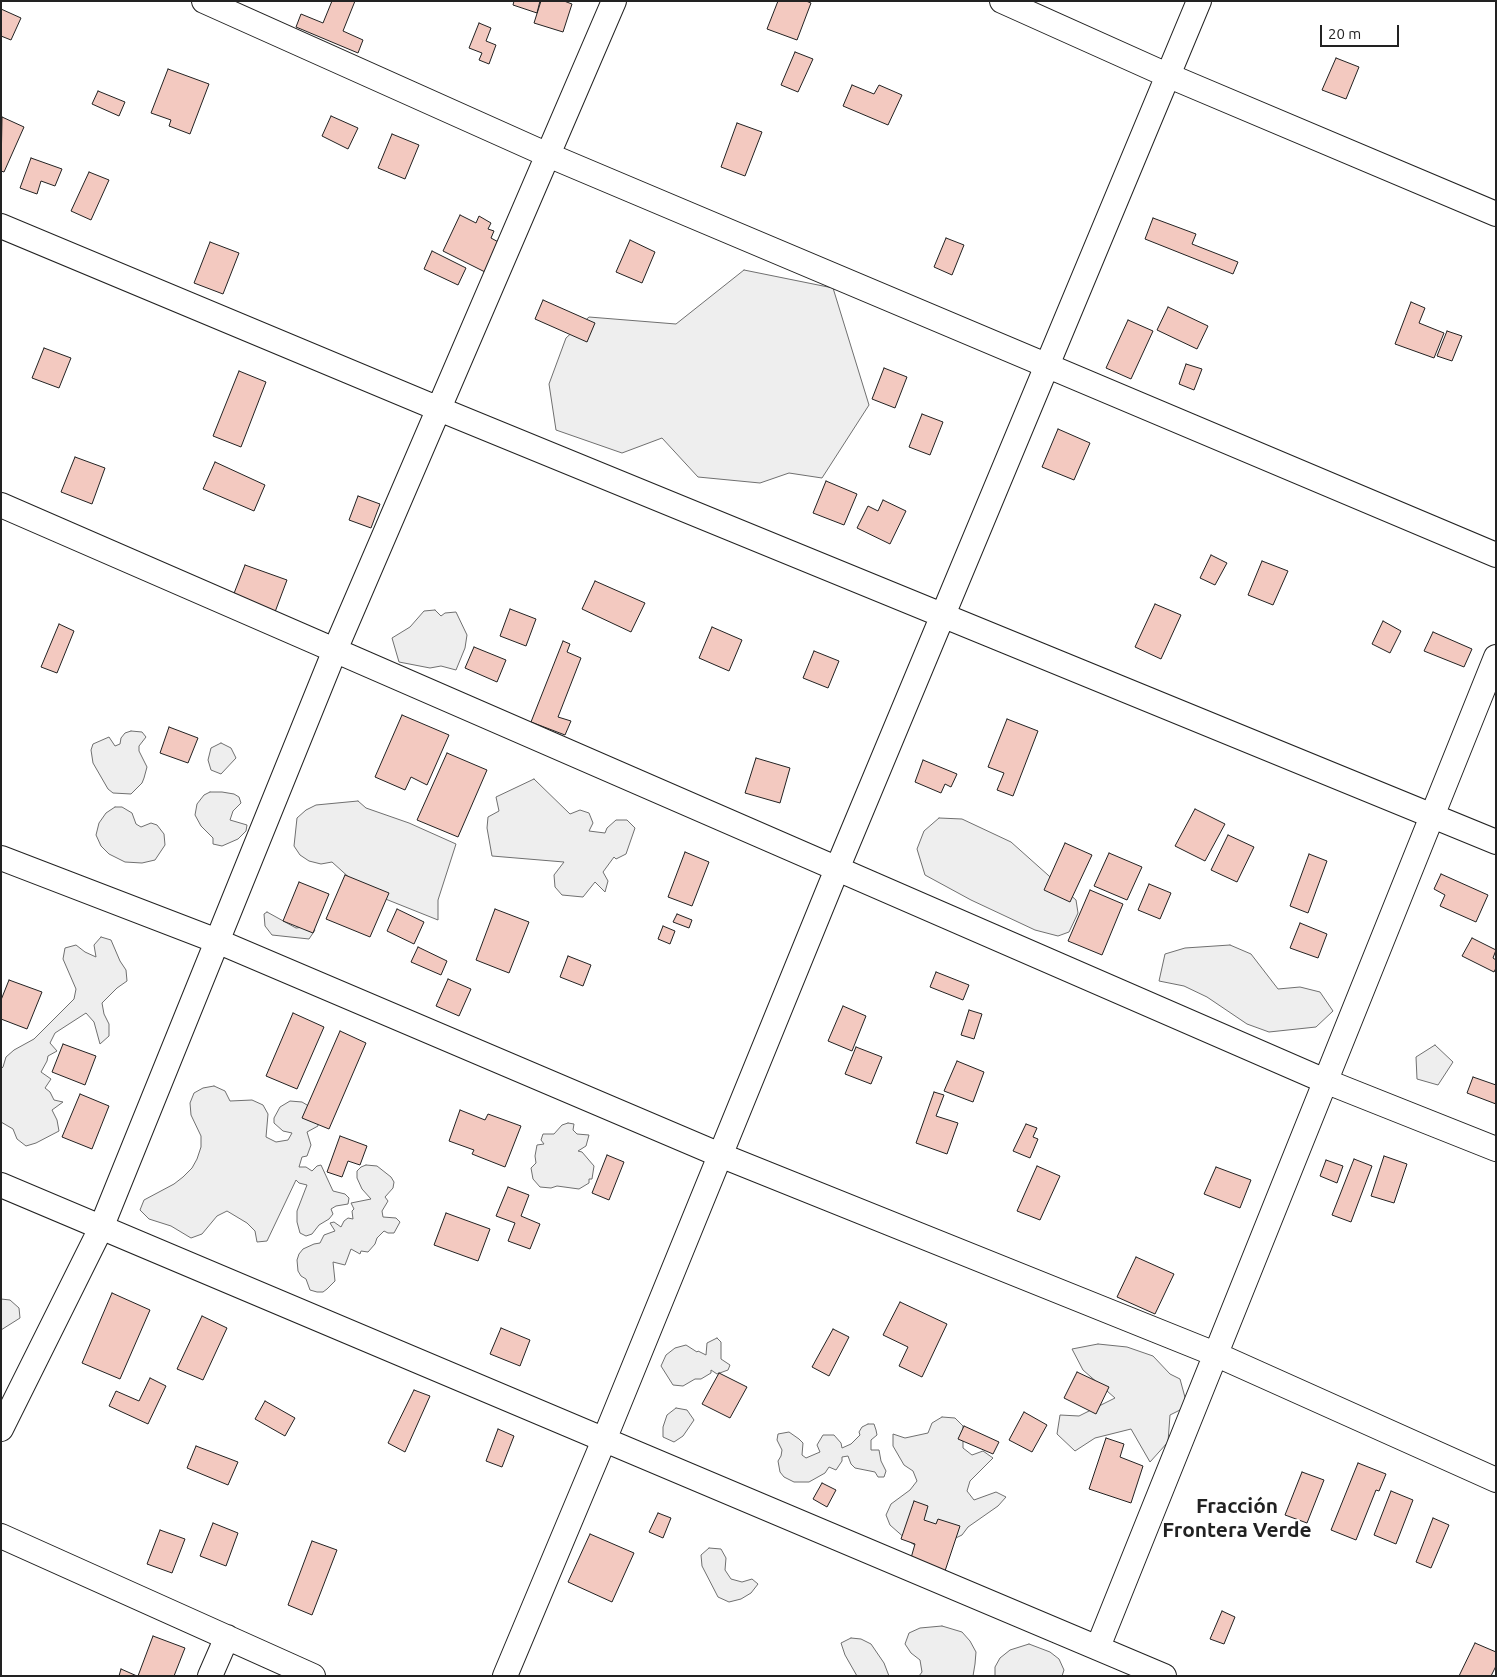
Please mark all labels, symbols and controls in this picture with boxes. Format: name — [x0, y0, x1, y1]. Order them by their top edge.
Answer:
scale bar — [1322, 15, 1401, 47]
text: 20 m — [1328, 25, 1361, 42]
district label: Fracción Frontera Verde — [1162, 1493, 1312, 1543]

